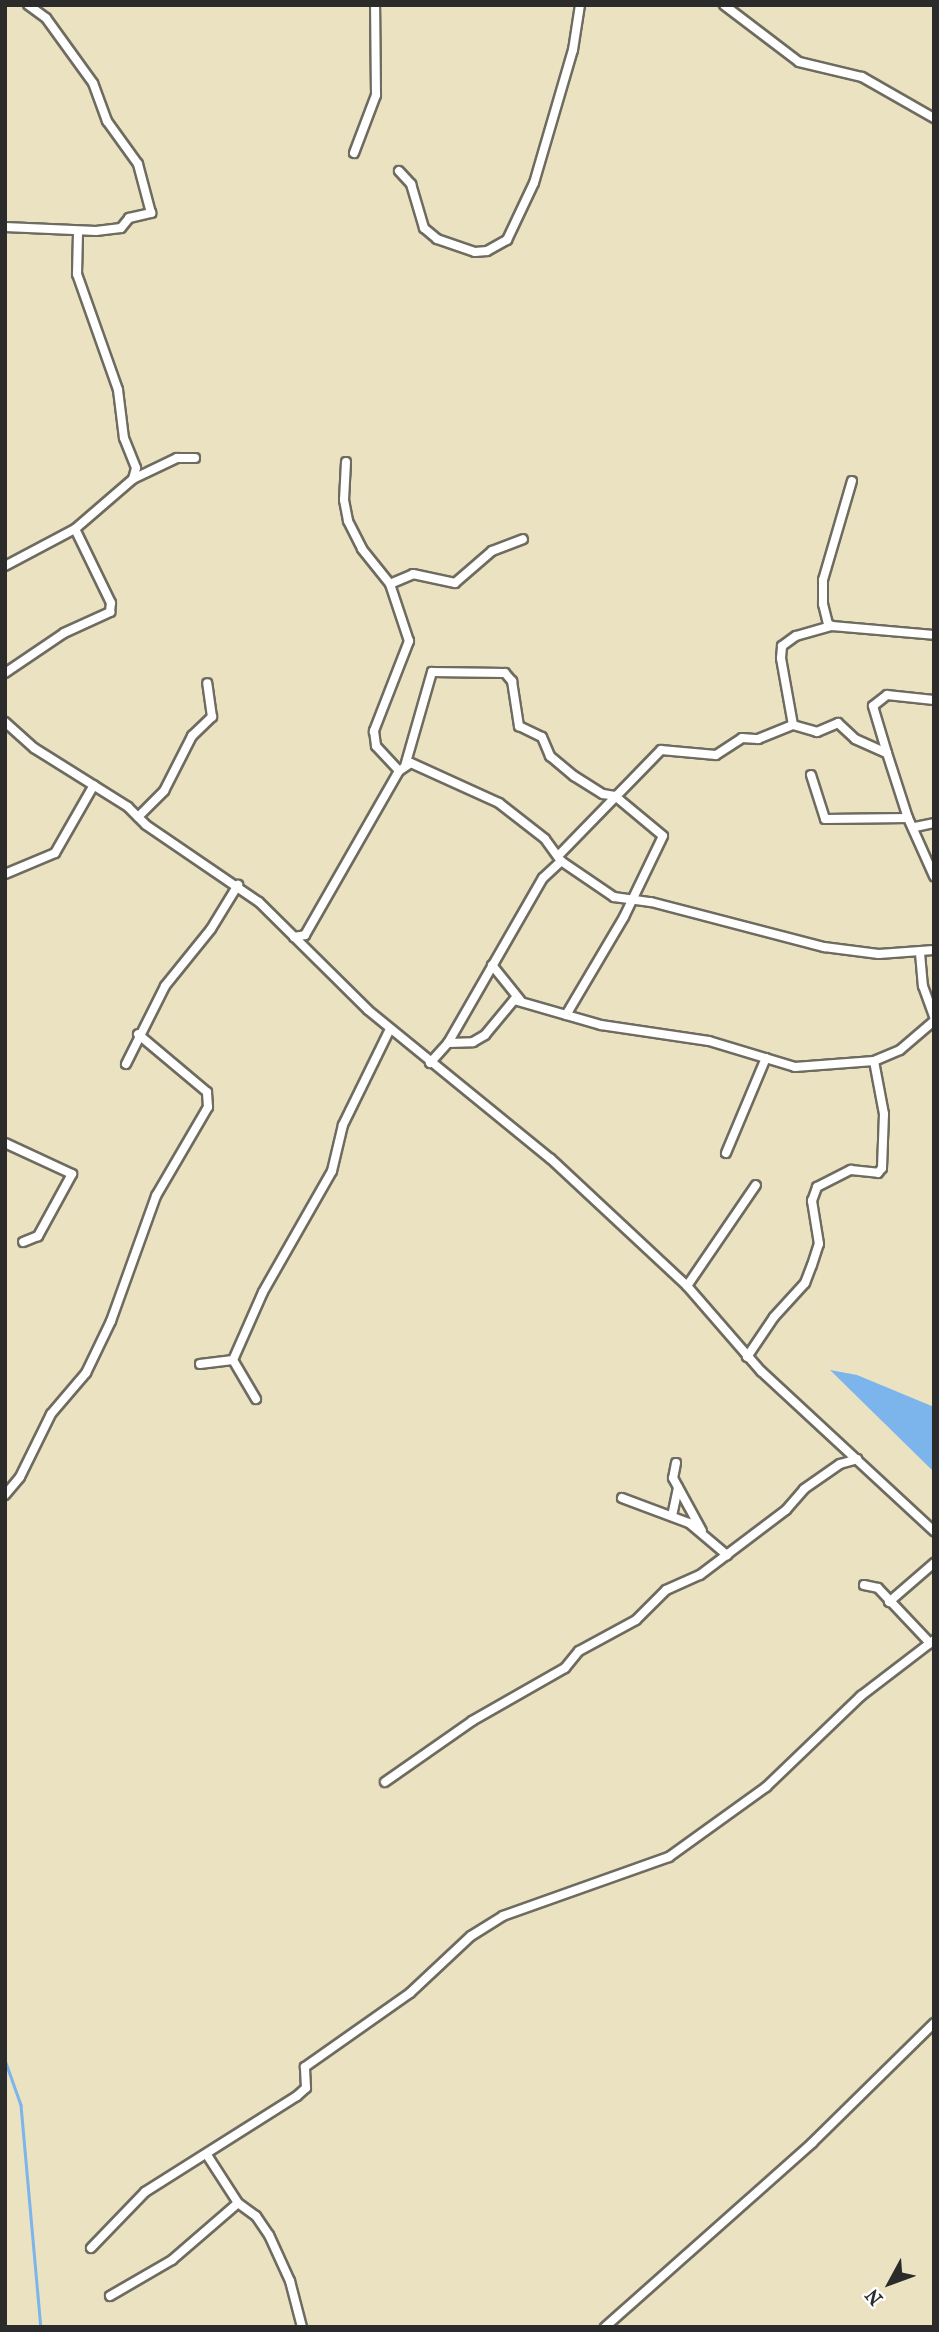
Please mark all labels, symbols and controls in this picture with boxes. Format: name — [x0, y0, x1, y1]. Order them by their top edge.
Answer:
north arrow — [855, 2248, 925, 2318]
text: N — [861, 2284, 887, 2309]

